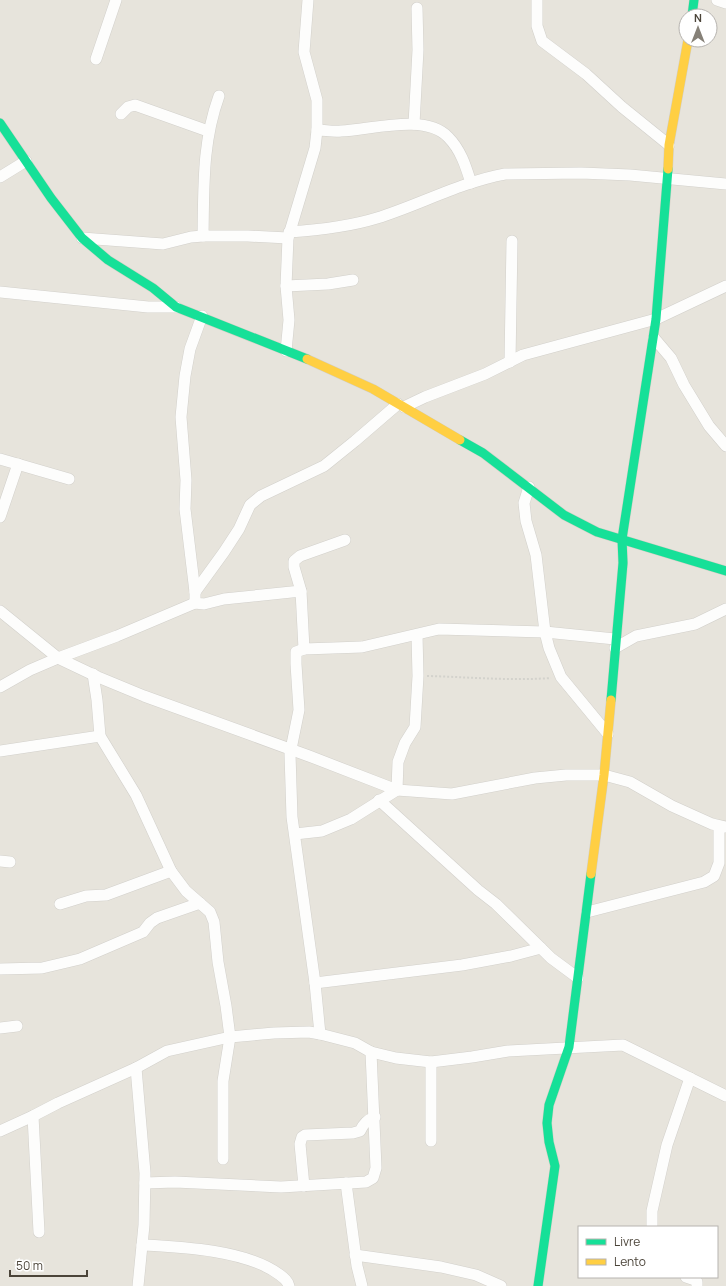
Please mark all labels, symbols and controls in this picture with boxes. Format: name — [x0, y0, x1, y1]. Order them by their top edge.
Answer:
north arrow — [678, 8, 718, 48]
text: N — [694, 10, 702, 25]
legend — [578, 1226, 718, 1278]
text: Livre — [614, 1233, 640, 1250]
scale bar — [10, 1252, 87, 1278]
text: Lento — [614, 1253, 646, 1270]
text: 50 m — [16, 1257, 43, 1274]

